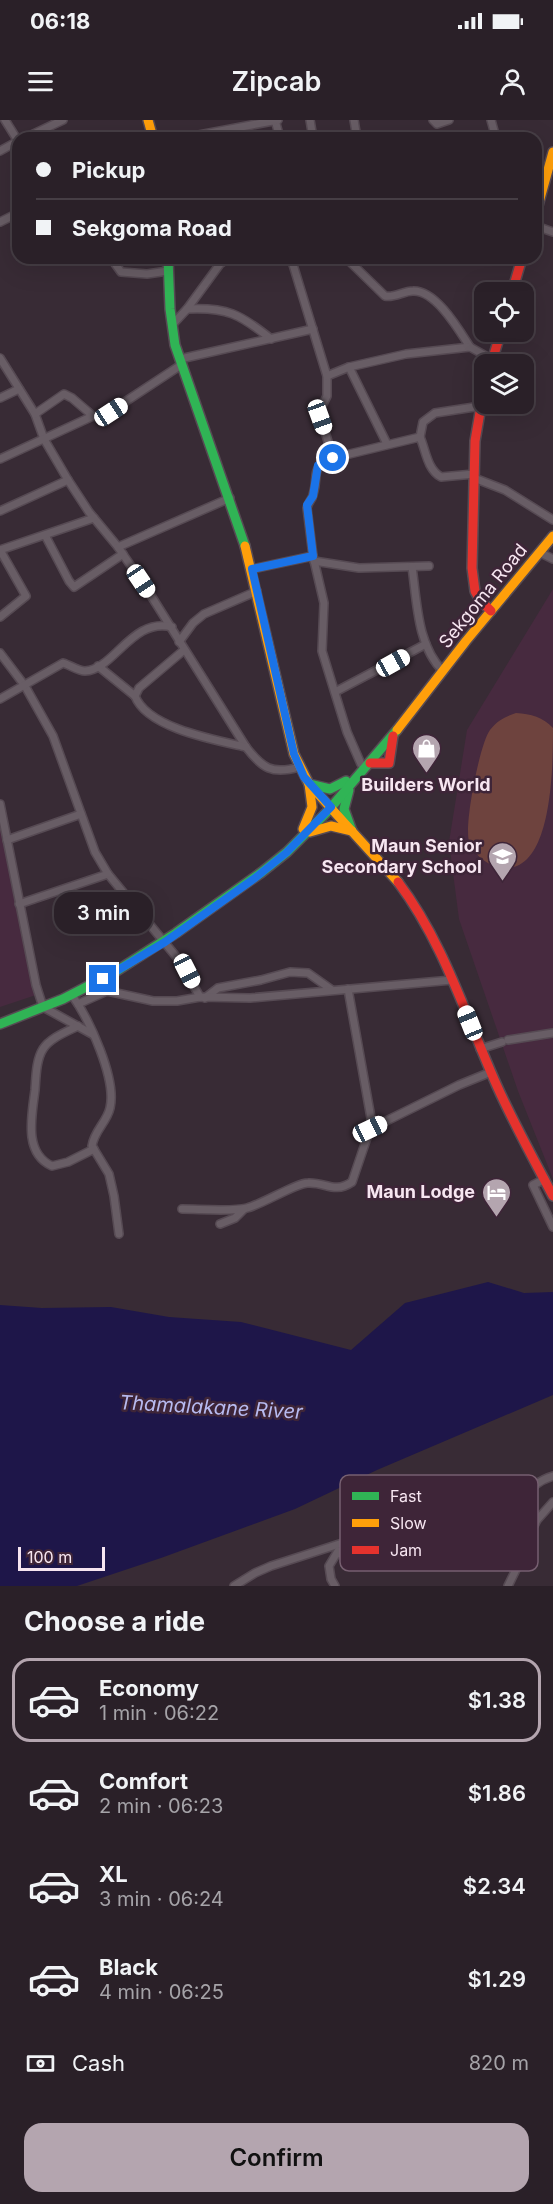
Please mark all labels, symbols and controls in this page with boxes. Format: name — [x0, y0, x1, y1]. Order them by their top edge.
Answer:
text: 06:18 — [30, 8, 90, 34]
icon: menu — [24, 65, 57, 98]
text: Zipcab — [232, 65, 321, 98]
icon: person — [496, 65, 529, 98]
text: Pickup — [72, 157, 146, 183]
text: Sekgoma Road — [72, 215, 232, 241]
map controls — [474, 282, 534, 414]
button: locate — [474, 282, 534, 342]
button: layers — [474, 354, 534, 414]
car — [91, 395, 131, 429]
car — [305, 397, 335, 437]
route start — [319, 444, 346, 471]
street label: Sekgoma Road — [434, 539, 531, 652]
car — [123, 561, 159, 601]
car — [373, 646, 413, 680]
shop icon: Builders World — [410, 732, 442, 774]
place label: Builders World — [361, 774, 491, 795]
place label: Maun Senior Secondary School — [322, 835, 482, 877]
school or university icon: Maun Senior Secondary School — [487, 840, 519, 882]
callout: 3 min — [54, 892, 152, 934]
text: 3 min — [77, 901, 130, 925]
car — [171, 951, 203, 991]
route end — [89, 965, 116, 992]
car — [455, 1003, 485, 1043]
car — [350, 1113, 390, 1145]
hotel icon: Maun Lodge — [480, 1176, 512, 1218]
place label: Maun Lodge — [366, 1181, 475, 1202]
water label: Thamalakane River — [119, 1390, 304, 1424]
legend — [340, 1475, 538, 1571]
text: Fast — [390, 1486, 422, 1506]
text: Slow — [390, 1513, 427, 1533]
text: Jam — [390, 1540, 422, 1560]
scale bar — [18, 1544, 105, 1572]
text: 100 m — [27, 1547, 72, 1567]
text: Choose a ride — [24, 1605, 205, 1638]
icon: car — [27, 1673, 81, 1727]
text: Economy — [99, 1675, 199, 1701]
text: $1.38 — [468, 1687, 526, 1713]
text: 1 min · 06:22 — [99, 1701, 219, 1725]
icon: car — [27, 1766, 81, 1820]
text: Comfort — [99, 1768, 188, 1794]
text: $1.86 — [468, 1780, 526, 1806]
text: 2 min · 06:23 — [99, 1794, 223, 1818]
icon: car — [27, 1859, 81, 1913]
text: XL — [99, 1861, 128, 1887]
text: $2.34 — [463, 1873, 526, 1899]
text: 3 min · 06:24 — [99, 1887, 224, 1911]
icon: car — [27, 1952, 81, 2006]
text: Black — [99, 1954, 158, 1980]
text: $1.29 — [468, 1966, 526, 1992]
text: 4 min · 06:25 — [99, 1980, 224, 2004]
icon: cash — [24, 2047, 57, 2080]
text: Cash — [72, 2050, 125, 2076]
text: 820 m — [469, 2051, 529, 2075]
button: Confirm — [24, 2123, 529, 2192]

